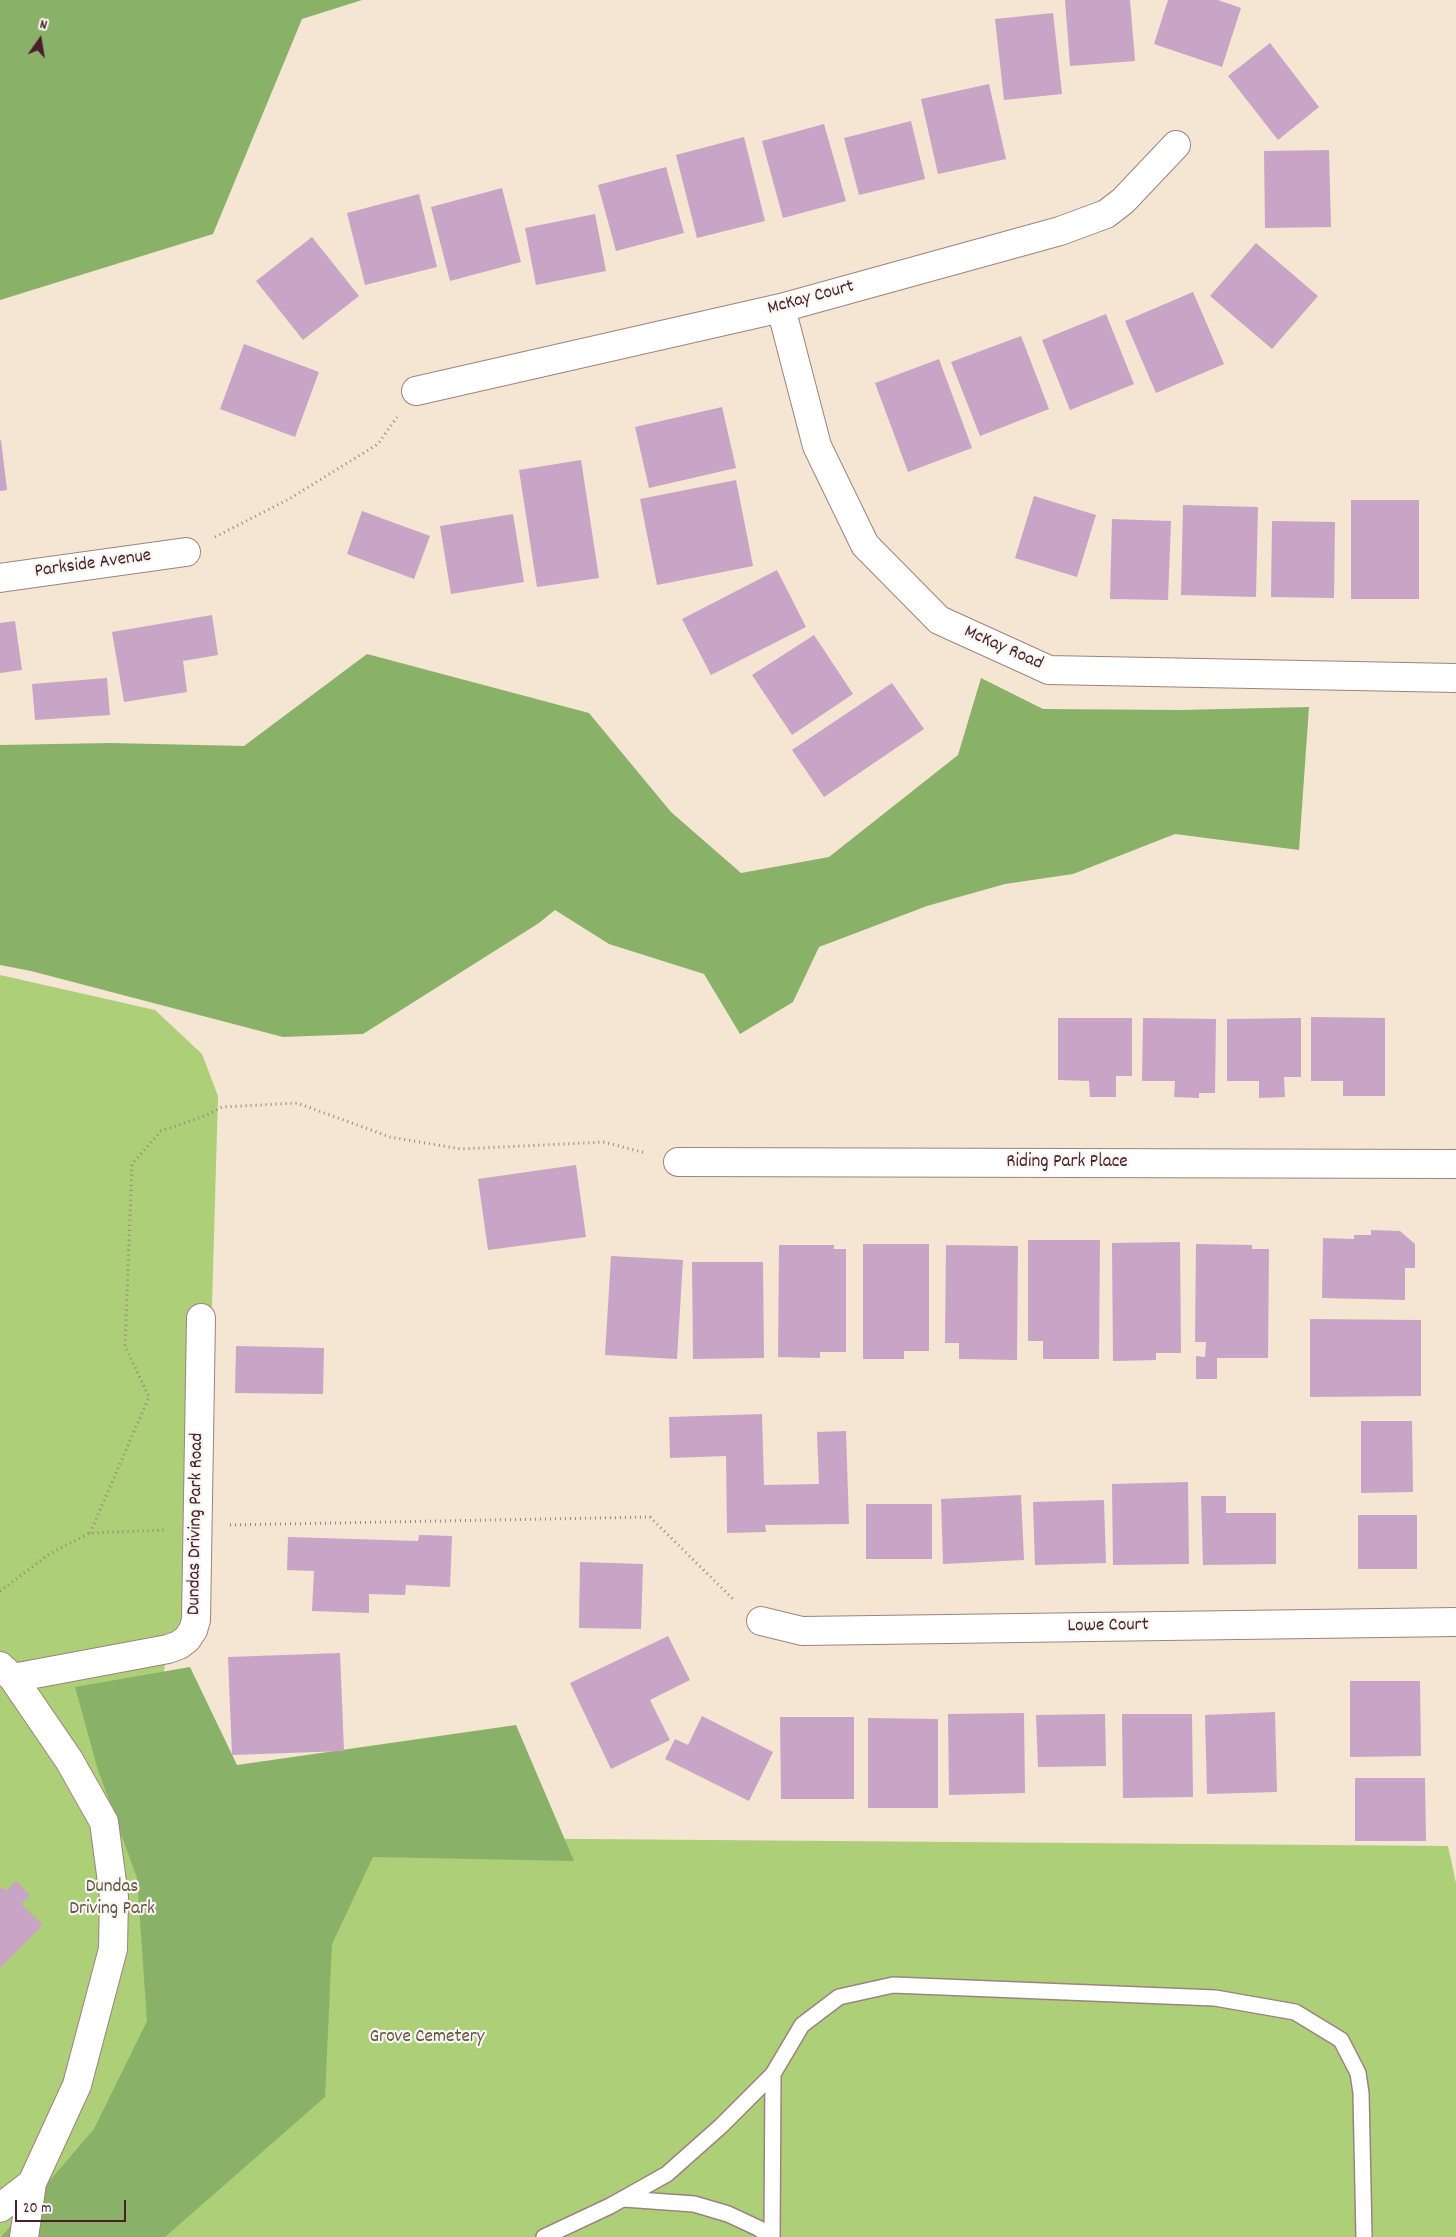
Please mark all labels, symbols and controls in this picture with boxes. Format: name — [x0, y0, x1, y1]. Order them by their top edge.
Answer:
north arrow — [15, 15, 65, 65]
text: N — [38, 15, 49, 36]
street label: McKay Court — [765, 277, 857, 321]
street label: Parkside Avenue — [33, 546, 153, 584]
street label: McKay Road — [960, 621, 1046, 677]
street label: Riding Park Place — [1006, 1152, 1128, 1174]
street label: Dundas Driving Park Road — [184, 1433, 210, 1615]
street label: Lowe Court — [1067, 1615, 1149, 1639]
park label: Dundas Driving Park — [69, 1877, 155, 1921]
park label: Grove Cemetery — [369, 2027, 485, 2049]
scale bar — [18, 2190, 129, 2222]
text: 20 m — [23, 2198, 51, 2220]

